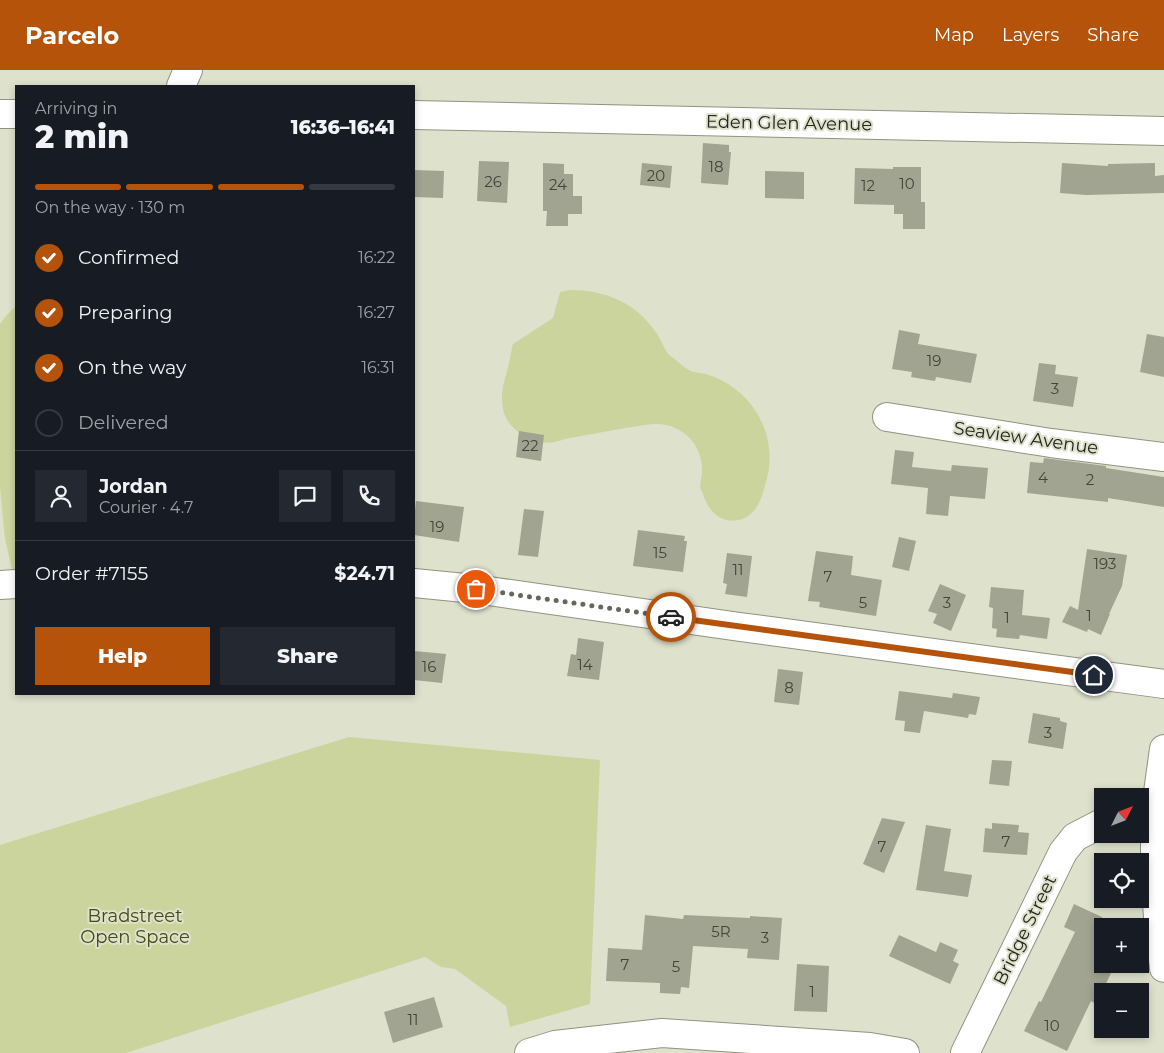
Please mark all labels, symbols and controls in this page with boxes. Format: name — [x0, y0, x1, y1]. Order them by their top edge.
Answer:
text: Parcelo — [25, 21, 119, 50]
text: Map — [934, 24, 974, 46]
text: Layers — [1002, 24, 1059, 46]
text: Share — [1087, 24, 1139, 46]
text: Arriving in — [35, 99, 117, 118]
street label: Eden Glen Avenue — [706, 111, 872, 135]
text: 16:36–16:41 — [291, 116, 395, 139]
text: 2 min — [35, 117, 129, 156]
house number: 18 — [709, 157, 724, 176]
house number: 20 — [647, 166, 665, 185]
house number: 26 — [484, 172, 502, 191]
house number: 10 — [899, 174, 915, 193]
house number: 24 — [549, 175, 567, 194]
house number: 12 — [861, 176, 875, 195]
text: On the way · 130 m — [35, 198, 185, 217]
icon: check — [35, 244, 63, 272]
text: Confirmed — [78, 246, 179, 269]
text: 16:22 — [358, 248, 395, 267]
icon: check — [35, 299, 63, 327]
text: Preparing — [78, 301, 173, 324]
text: 16:27 — [358, 303, 395, 322]
house number: 19 — [927, 351, 941, 370]
icon: check — [35, 354, 63, 382]
text: On the way — [78, 356, 186, 379]
text: 16:31 — [361, 358, 395, 377]
house number: 3 — [1051, 379, 1059, 398]
text: Delivered — [78, 411, 169, 434]
street label: Seaview Avenue — [952, 417, 1100, 459]
house number: 22 — [521, 436, 539, 455]
house number: 4 — [1038, 468, 1048, 487]
button: person — [35, 470, 87, 522]
button: chat — [279, 470, 331, 522]
button: phone — [343, 470, 395, 522]
house number: 2 — [1086, 470, 1094, 489]
text: Jordan — [99, 475, 168, 498]
text: Courier · 4.7 — [99, 498, 193, 517]
house number: 19 — [430, 517, 444, 536]
house number: 15 — [653, 543, 667, 562]
house number: 193 — [1094, 554, 1116, 573]
house number: 11 — [733, 560, 743, 579]
text: Order #7155 — [35, 562, 148, 585]
text: $24.71 — [334, 562, 395, 585]
house number: 7 — [824, 567, 833, 586]
pin — [455, 568, 497, 610]
icon: bag — [462, 575, 490, 603]
courier — [646, 592, 696, 642]
house number: 5 — [859, 593, 867, 612]
house number: 3 — [943, 593, 951, 612]
icon: car — [657, 603, 685, 631]
house number: 1 — [1086, 606, 1092, 625]
house number: 1 — [1004, 608, 1010, 627]
button: Help — [35, 627, 210, 685]
button: Share — [220, 627, 395, 685]
pin — [1073, 654, 1115, 696]
house number: 14 — [577, 655, 593, 674]
house number: 16 — [422, 657, 436, 676]
icon: home — [1080, 661, 1108, 689]
house number: 8 — [784, 678, 794, 697]
house number: 3 — [1044, 723, 1052, 742]
north arrow — [1094, 788, 1149, 842]
map controls — [1094, 788, 1149, 1038]
house number: 7 — [1002, 832, 1011, 851]
house number: 7 — [878, 837, 887, 856]
button: locate — [1094, 853, 1149, 908]
street label: Bridge Street — [989, 871, 1061, 989]
park label: Bradstreet Open Space — [80, 905, 190, 948]
button: + — [1094, 918, 1149, 973]
house number: 5R — [711, 922, 731, 941]
house number: 3 — [761, 928, 769, 947]
house number: 7 — [621, 955, 630, 974]
house number: 5 — [672, 957, 680, 976]
house number: 1 — [809, 982, 815, 1001]
button: − — [1094, 983, 1149, 1038]
house number: 11 — [408, 1010, 418, 1029]
house number: 10 — [1044, 1016, 1060, 1035]

